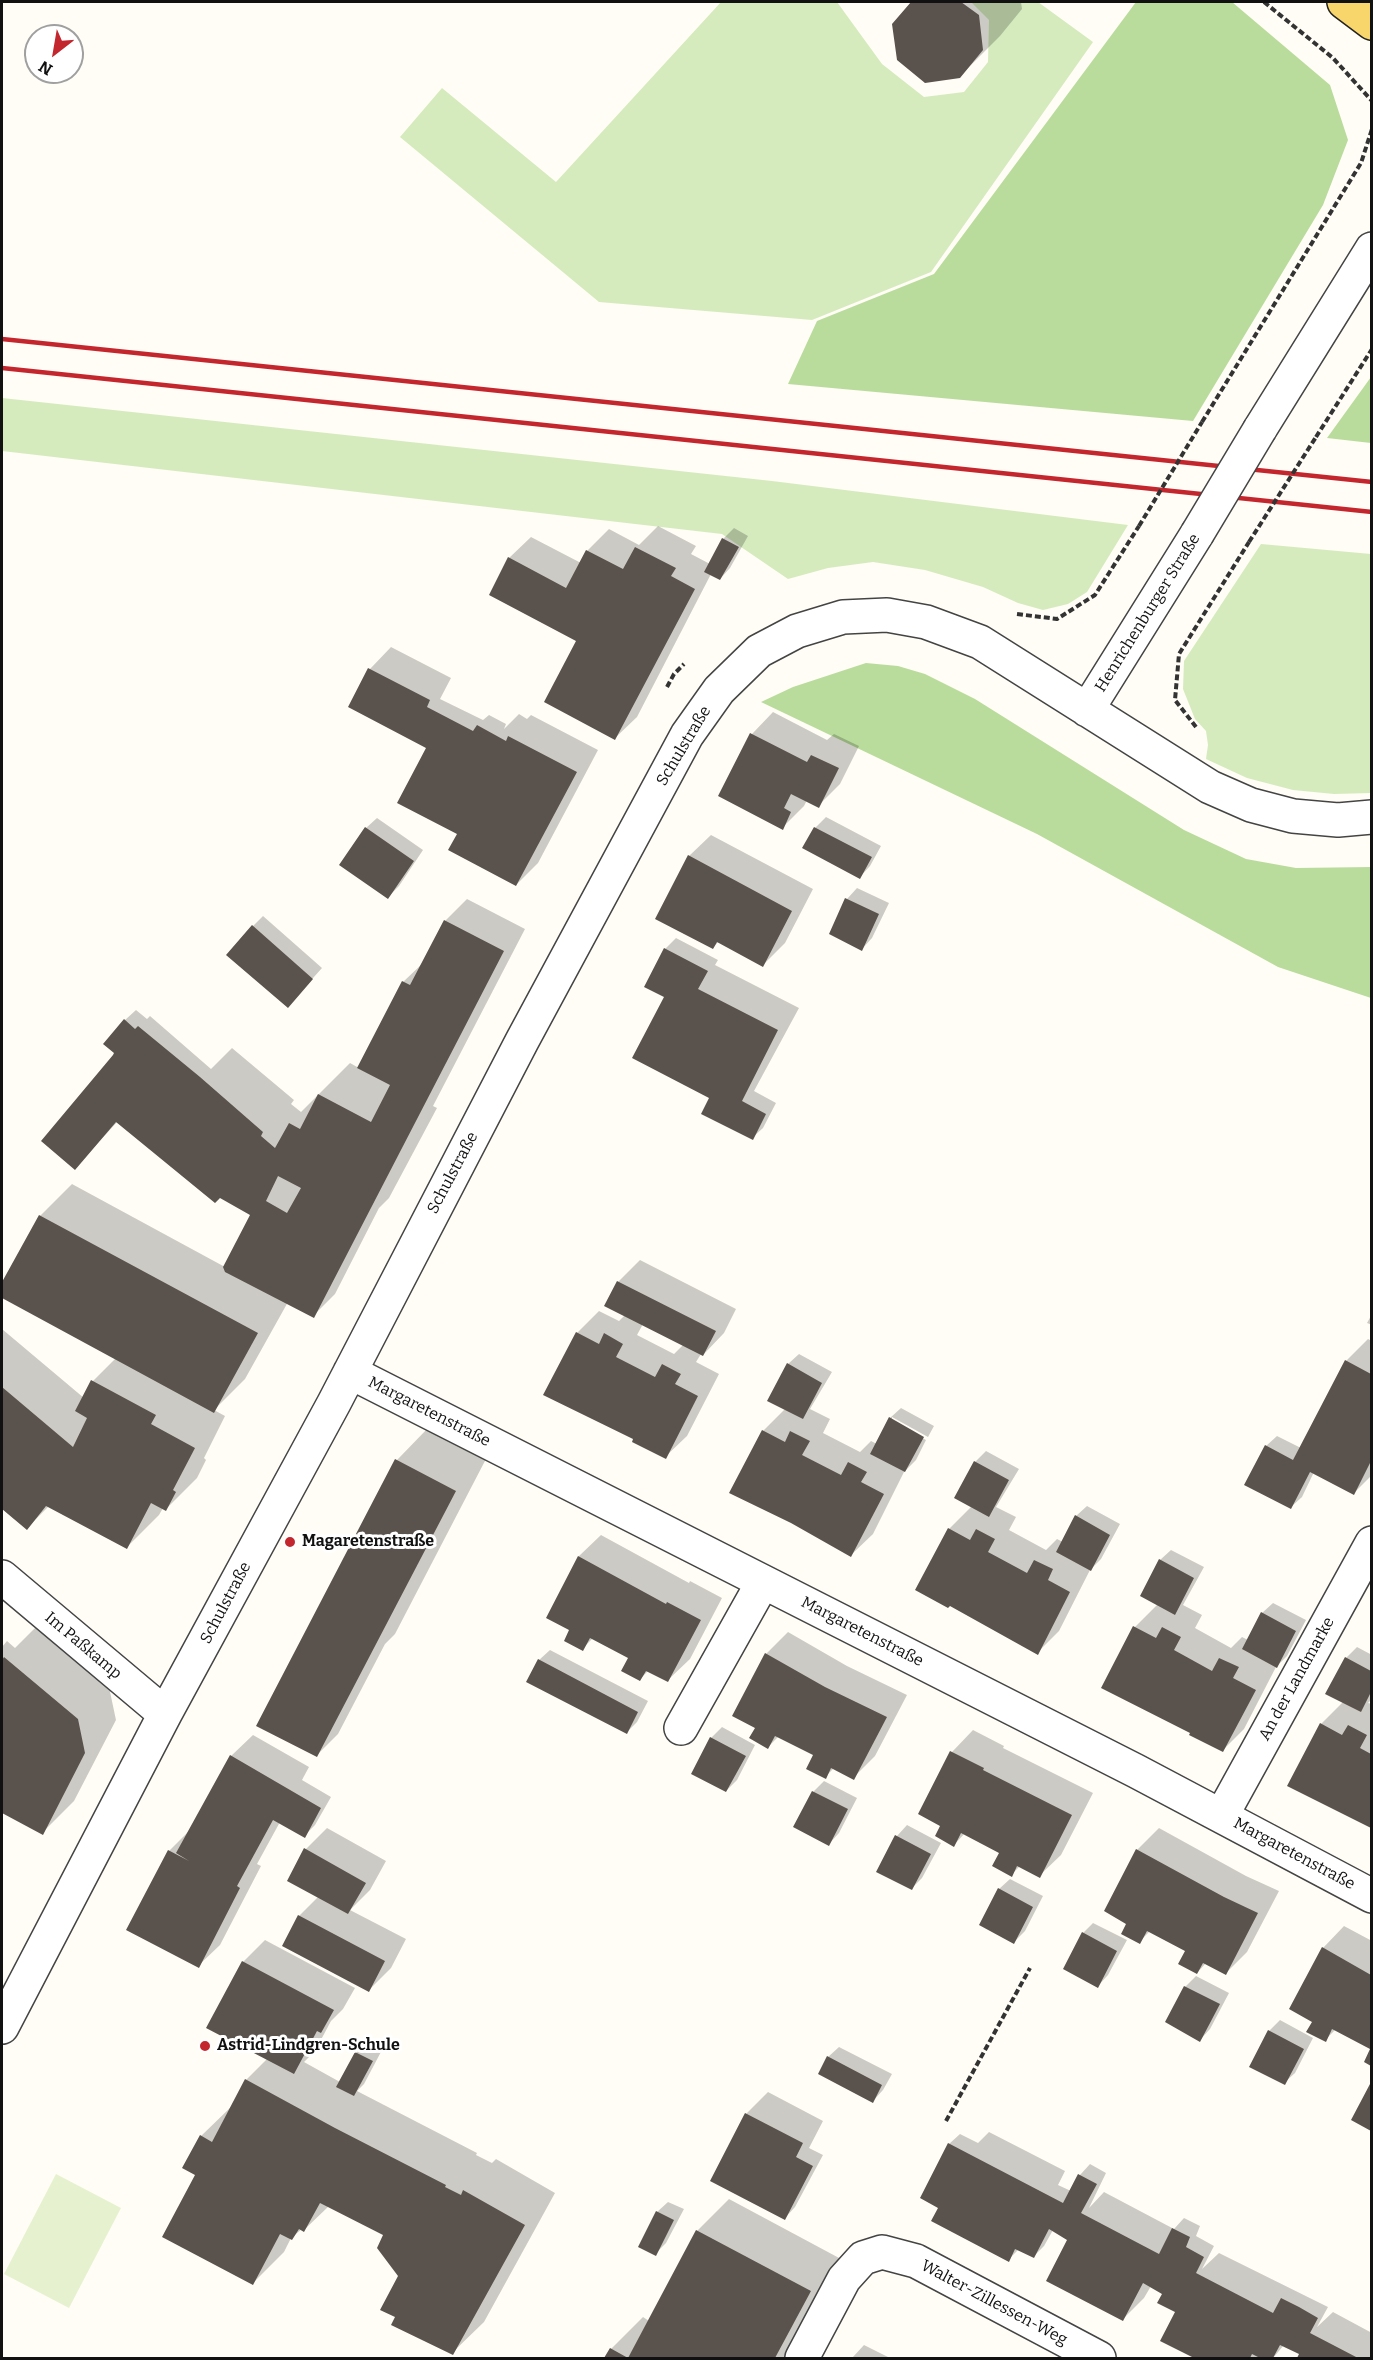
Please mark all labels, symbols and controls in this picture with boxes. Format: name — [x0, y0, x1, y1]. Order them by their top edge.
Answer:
north arrow — [24, 24, 84, 84]
text: N — [35, 57, 56, 79]
street label: Henrichenburger Straße — [1091, 530, 1205, 696]
street label: Schulstraße — [653, 703, 715, 789]
street label: Schulstraße — [424, 1129, 482, 1217]
street label: Margaretenstraße — [365, 1373, 493, 1451]
place label: Magaretenstraße — [302, 1532, 434, 1552]
marker: Magaretenstraße — [283, 1535, 297, 1549]
street label: Schulstraße — [197, 1559, 255, 1647]
street label: Margaretenstraße — [798, 1593, 926, 1671]
street label: Im Paßkamp — [41, 1608, 125, 1684]
street label: An der Landmarke — [1255, 1614, 1339, 1744]
street label: Margaretenstraße — [1230, 1814, 1358, 1894]
place label: Astrid-Lindgren-Schule — [217, 2036, 400, 2056]
marker: Astrid-Lindgren-Schule — [198, 2039, 212, 2053]
street label: Walter-Zillessen-Weg — [918, 2256, 1070, 2350]

